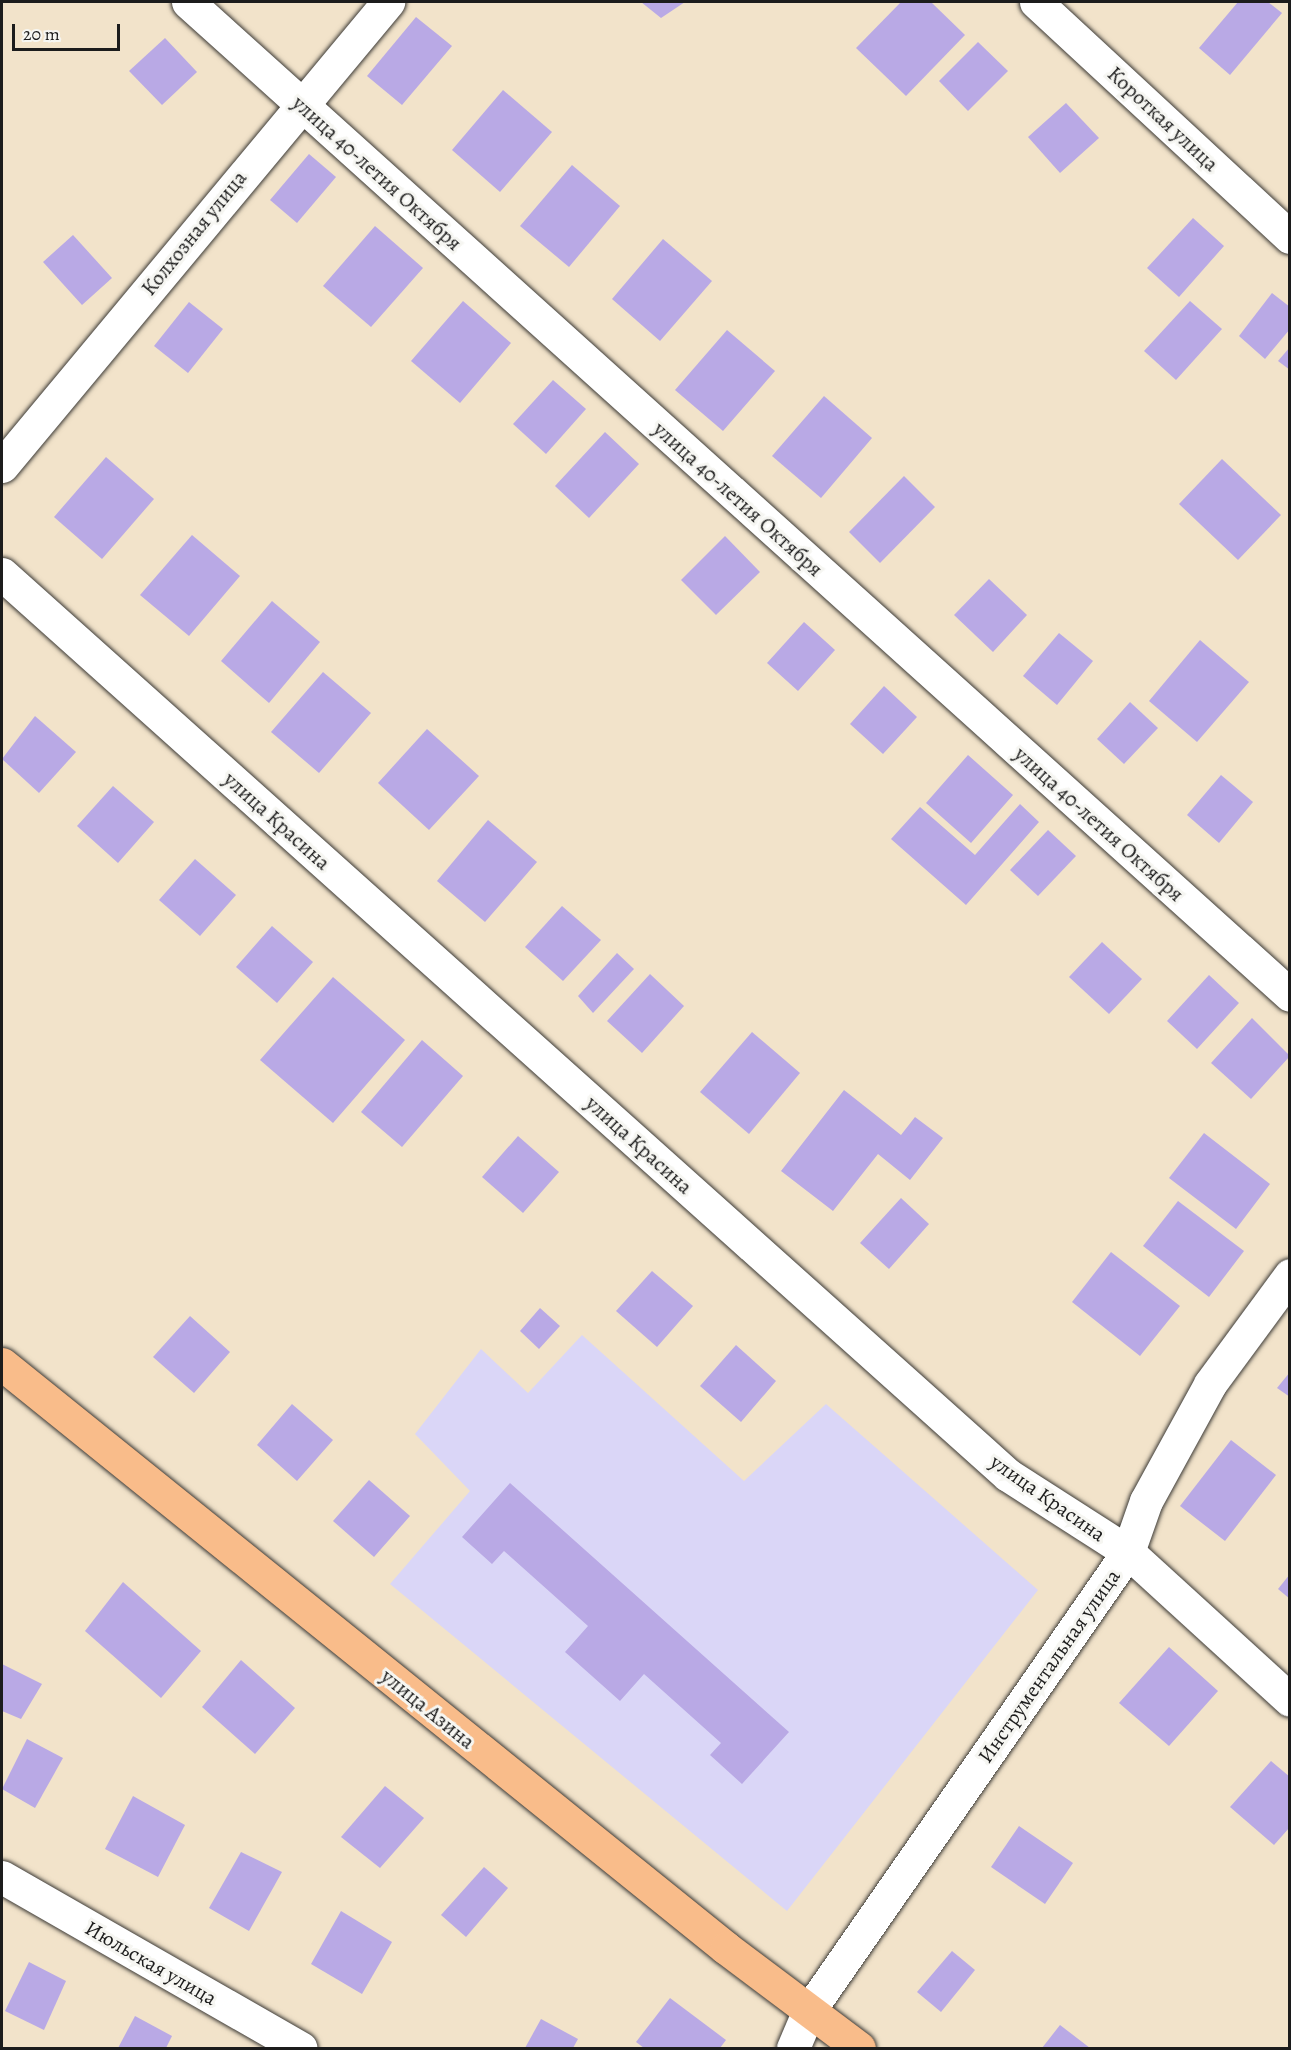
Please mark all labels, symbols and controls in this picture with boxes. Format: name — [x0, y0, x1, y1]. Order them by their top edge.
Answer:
scale bar — [15, 12, 123, 50]
text: 20 m — [23, 22, 60, 46]
street label: Короткая улица — [1102, 61, 1224, 177]
street label: улица 40-летия Октября — [287, 90, 467, 256]
street label: Колхозная улица — [136, 166, 252, 300]
street label: улица 40-летия Октября — [648, 416, 828, 582]
street label: улица 40-летия Октября — [1009, 741, 1189, 907]
street label: улица Красина — [218, 767, 336, 875]
street label: улица Красина — [580, 1091, 698, 1199]
street label: улица Красина — [986, 1449, 1110, 1547]
street label: Инструментальная улица — [972, 1564, 1126, 1768]
street label: улица Азина — [376, 1664, 480, 1754]
street label: Июльская улица — [81, 1915, 221, 2011]

